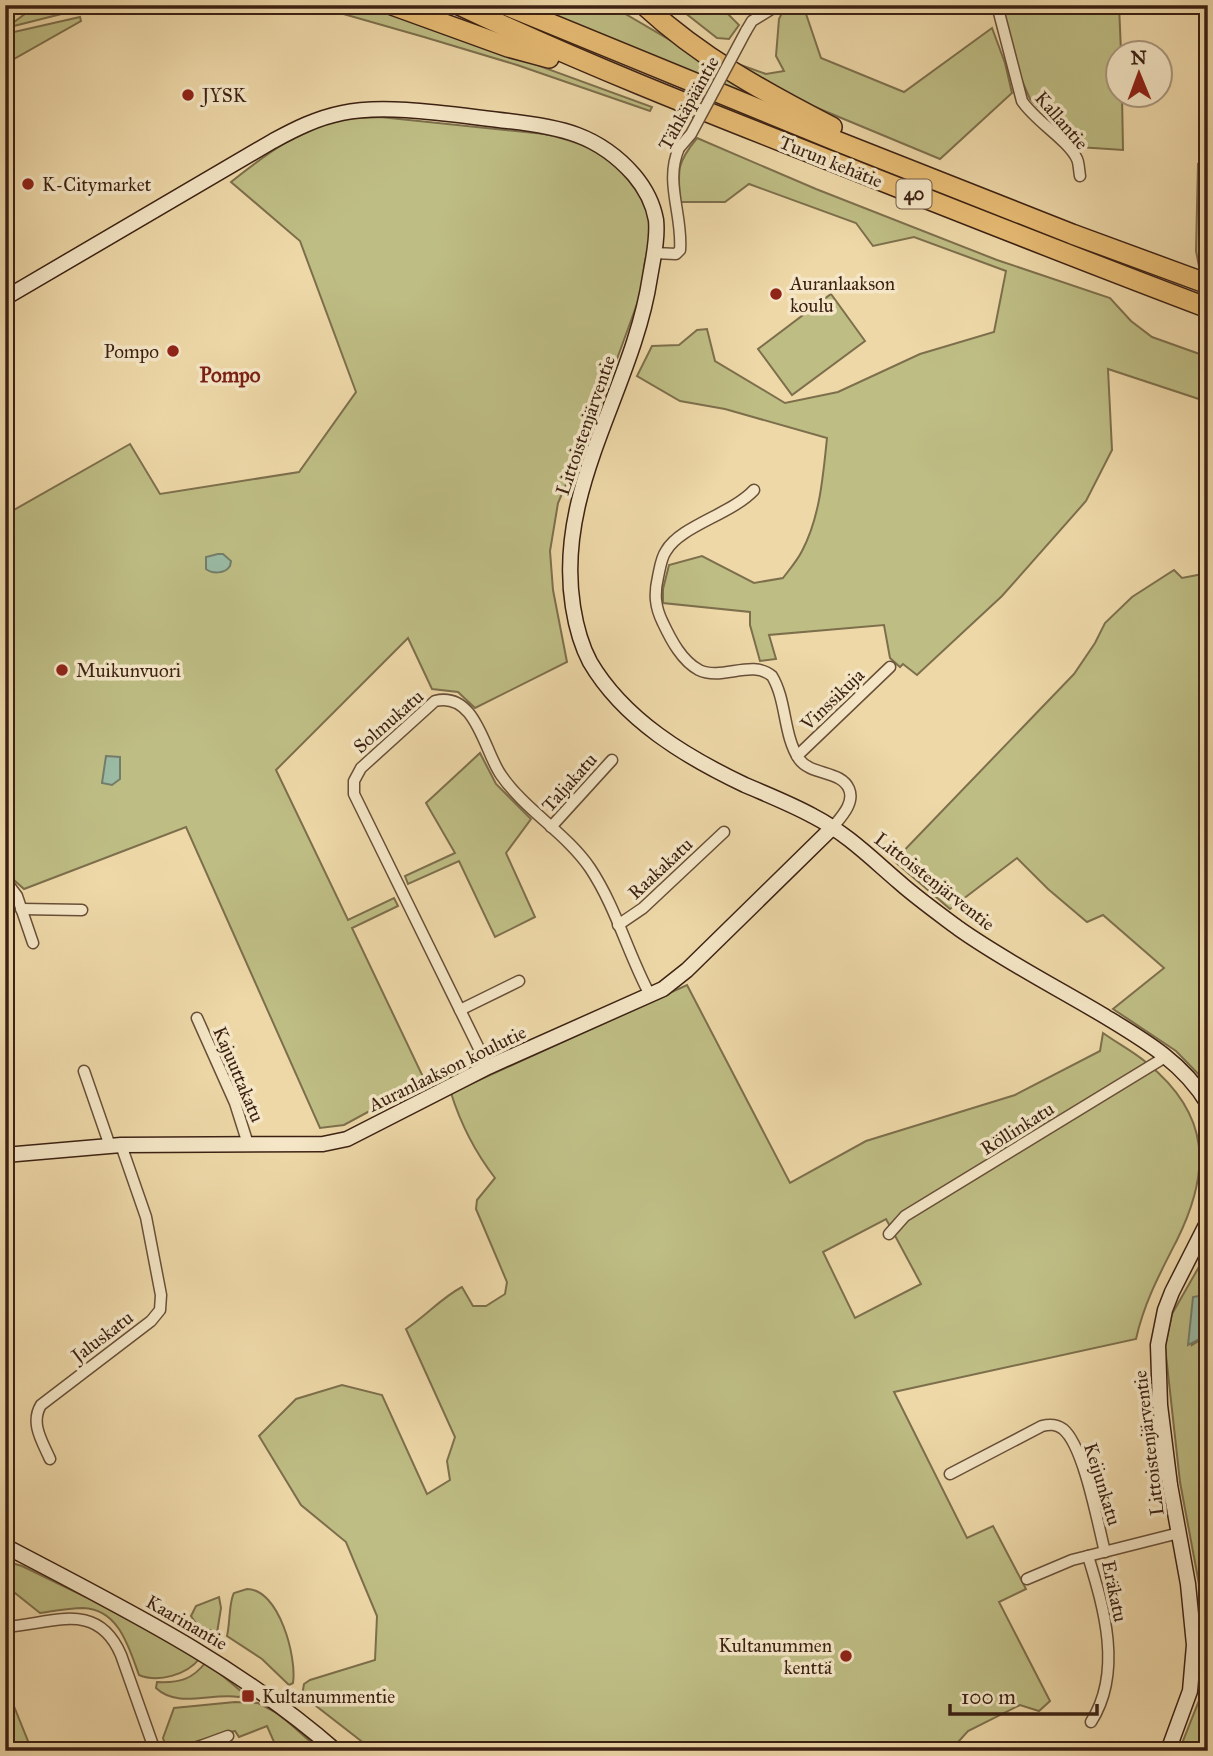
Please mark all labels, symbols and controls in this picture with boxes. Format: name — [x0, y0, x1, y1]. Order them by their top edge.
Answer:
north arrow — [1104, 38, 1174, 108]
text: N — [1130, 46, 1147, 69]
street label: Tähkäpääntie — [653, 52, 724, 154]
place label: JYSK — [200, 84, 247, 108]
street label: Kallantie — [1030, 86, 1093, 154]
marker: JYSK — [180, 87, 196, 103]
street label: Turun kehätie — [776, 130, 886, 193]
place label: K-Citymarket — [42, 173, 152, 196]
marker: K-Citymarket — [20, 176, 36, 192]
road number: 40 — [897, 180, 932, 209]
place label: Auranlaakson koulu — [789, 272, 895, 317]
marker: Auranlaakson koulu — [768, 286, 784, 302]
place label: Pompo — [104, 340, 159, 363]
marker: Pompo — [165, 343, 181, 359]
street label: Littoistenjärventie — [551, 352, 620, 498]
district label: Pompo — [199, 362, 261, 388]
place label: Muikunvuori — [76, 659, 181, 682]
marker: Muikunvuori — [54, 662, 70, 678]
street label: Vinssikuja — [795, 663, 870, 736]
street label: Solmukatu — [349, 685, 428, 758]
street label: Taljakatu — [537, 748, 602, 817]
street label: Littoistenjärventie — [870, 827, 999, 936]
street label: Raakakatu — [623, 833, 697, 904]
street label: Auranlaakson koulutie — [364, 1020, 530, 1117]
street label: Kajuuttakatu — [208, 1023, 269, 1125]
street label: Röllinkatu — [976, 1097, 1058, 1160]
street label: Jaluskatu — [65, 1306, 138, 1369]
street label: Littoistenjärventie — [1128, 1369, 1169, 1517]
street label: Keijunkatu — [1079, 1440, 1126, 1528]
street label: Eräkatu — [1097, 1558, 1132, 1624]
street label: Kaarinantie — [142, 1590, 232, 1655]
place label: Kultanummen kenttä — [719, 1634, 833, 1679]
marker: Kultanummen kenttä — [838, 1648, 854, 1664]
scale bar — [950, 1672, 1098, 1716]
text: 100 m — [961, 1684, 1016, 1710]
place label: Kultanummentie — [262, 1685, 395, 1708]
marker: Kultanummentie — [240, 1688, 256, 1704]

